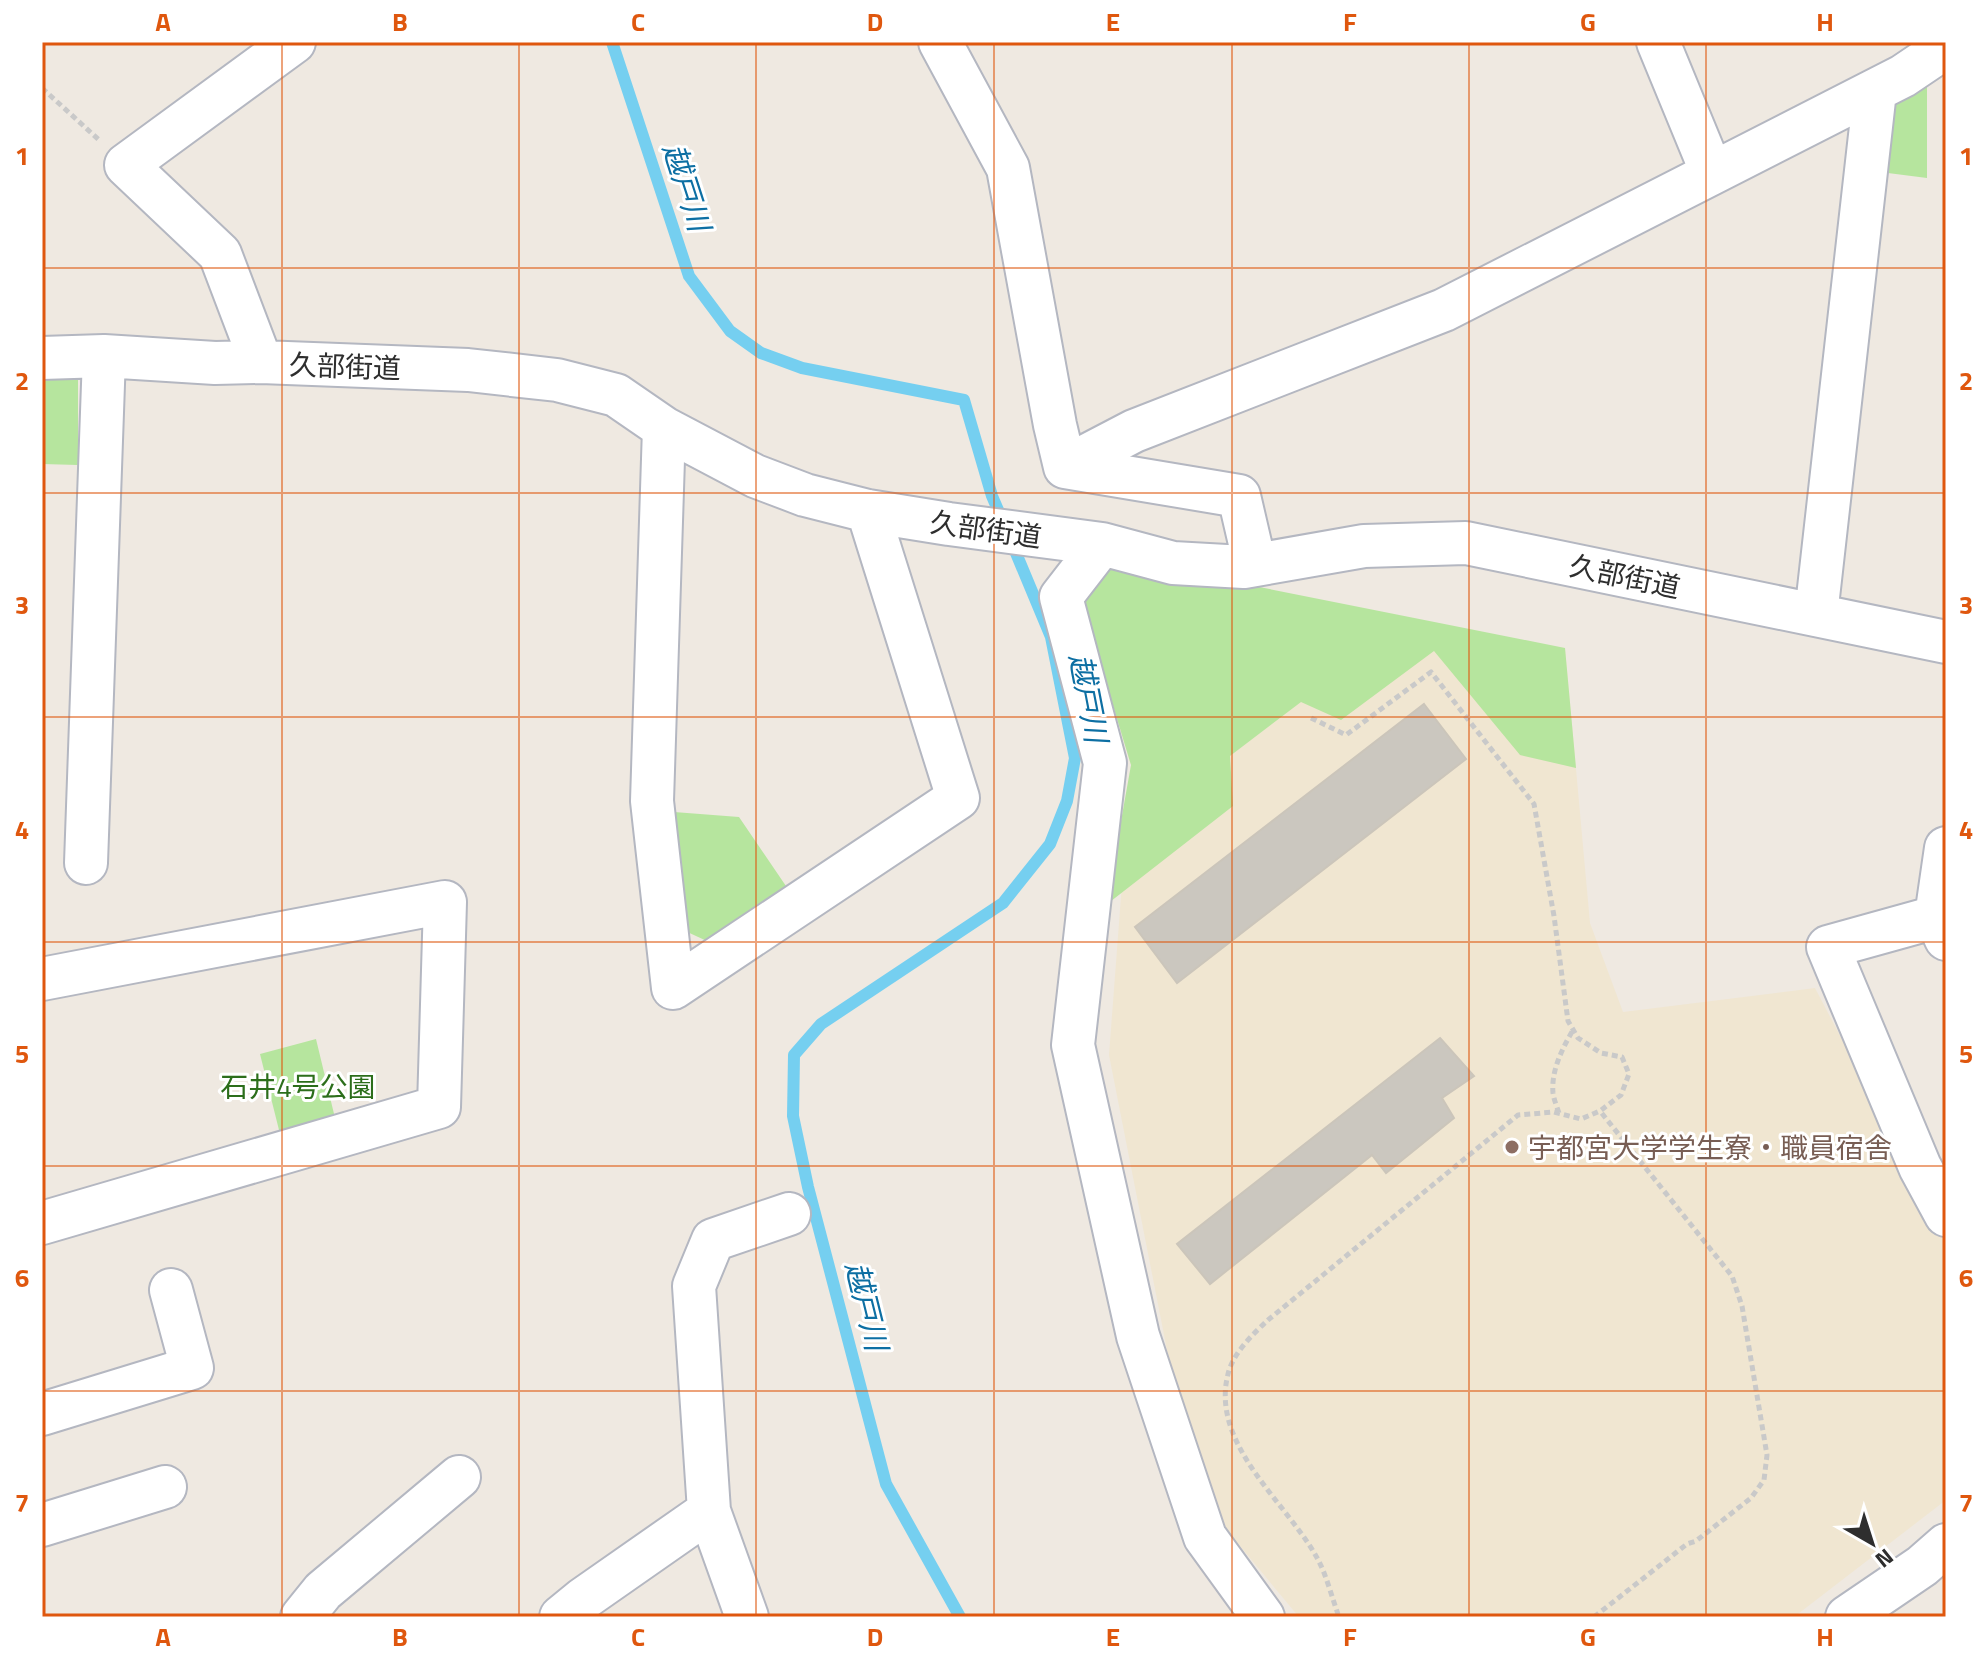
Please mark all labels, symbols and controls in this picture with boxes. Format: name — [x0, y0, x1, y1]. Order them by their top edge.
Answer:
text: A — [155, 2, 171, 41]
text: B — [392, 2, 408, 41]
text: C — [631, 2, 645, 41]
text: D — [867, 2, 883, 41]
text: E — [1106, 2, 1120, 41]
text: F — [1343, 2, 1357, 41]
text: G — [1580, 2, 1596, 41]
text: H — [1816, 2, 1834, 41]
text: 1 — [15, 136, 29, 175]
text: 1 — [1959, 136, 1973, 175]
water label: 越戸川 — [651, 137, 724, 240]
street label: 久部街道 — [288, 343, 402, 389]
text: 2 — [15, 361, 29, 400]
text: 2 — [1959, 361, 1973, 400]
street label: 久部街道 — [928, 500, 1044, 558]
street label: 久部街道 — [1566, 543, 1684, 609]
text: 3 — [15, 585, 29, 624]
text: 3 — [1959, 585, 1973, 624]
water label: 越戸川 — [1058, 649, 1121, 750]
text: 4 — [15, 810, 29, 849]
text: 4 — [1959, 810, 1973, 849]
text: 5 — [15, 1034, 29, 1073]
text: 5 — [1959, 1034, 1973, 1073]
park label: 石井4号公園 — [220, 1065, 376, 1108]
place label: 宇都宮大学学生寮・職員宿舎 — [1528, 1126, 1892, 1169]
marker: 宇都宮大学学生寮・職員宿舎 — [1503, 1138, 1521, 1156]
water label: 越戸川 — [834, 1257, 901, 1358]
text: 6 — [15, 1258, 29, 1297]
text: 6 — [1959, 1258, 1973, 1297]
text: 7 — [15, 1483, 29, 1522]
text: 7 — [1959, 1483, 1973, 1522]
north arrow — [1832, 1503, 1912, 1583]
text: N — [1868, 1541, 1901, 1577]
text: A — [155, 1617, 171, 1656]
text: B — [392, 1617, 408, 1656]
text: C — [631, 1617, 645, 1656]
text: D — [867, 1617, 883, 1656]
text: E — [1106, 1617, 1120, 1656]
text: F — [1343, 1617, 1357, 1656]
text: G — [1580, 1617, 1596, 1656]
text: H — [1816, 1617, 1834, 1656]

